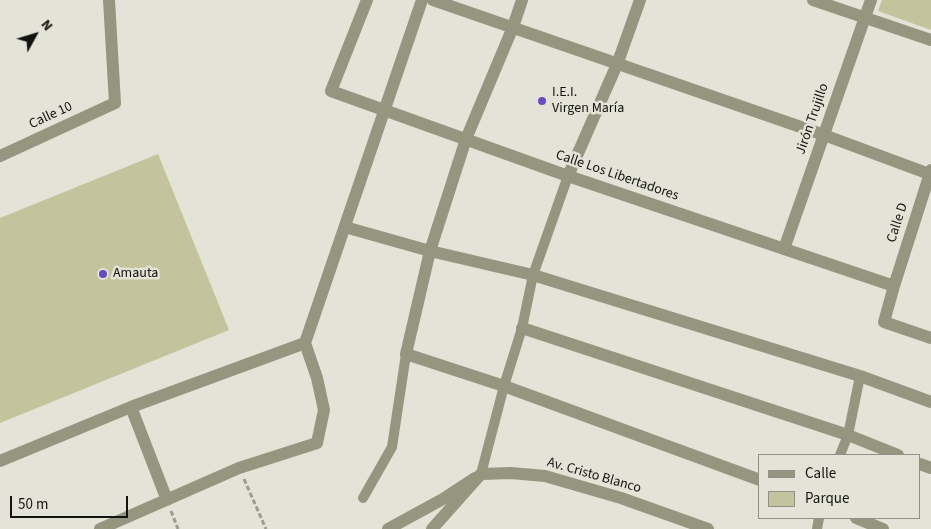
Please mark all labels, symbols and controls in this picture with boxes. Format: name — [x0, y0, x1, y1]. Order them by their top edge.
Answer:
north arrow — [10, 10, 60, 60]
text: N — [36, 16, 57, 35]
street label: Jirón Trujillo — [793, 81, 833, 157]
place label: I.E.I. Virgen María — [552, 85, 624, 118]
marker: I.E.I. Virgen María — [536, 95, 548, 107]
street label: Calle 10 — [27, 99, 75, 133]
street label: Calle Los Libertadores — [553, 147, 681, 205]
street label: Calle D — [884, 201, 912, 245]
place label: Amauta — [113, 266, 158, 282]
marker: Amauta — [97, 268, 109, 280]
legend — [758, 454, 921, 519]
street label: Av. Cristo Blanco — [545, 455, 643, 497]
text: Calle — [805, 463, 836, 484]
scale bar — [12, 486, 130, 518]
text: Parque — [805, 488, 849, 509]
text: 50 m — [18, 494, 48, 515]

